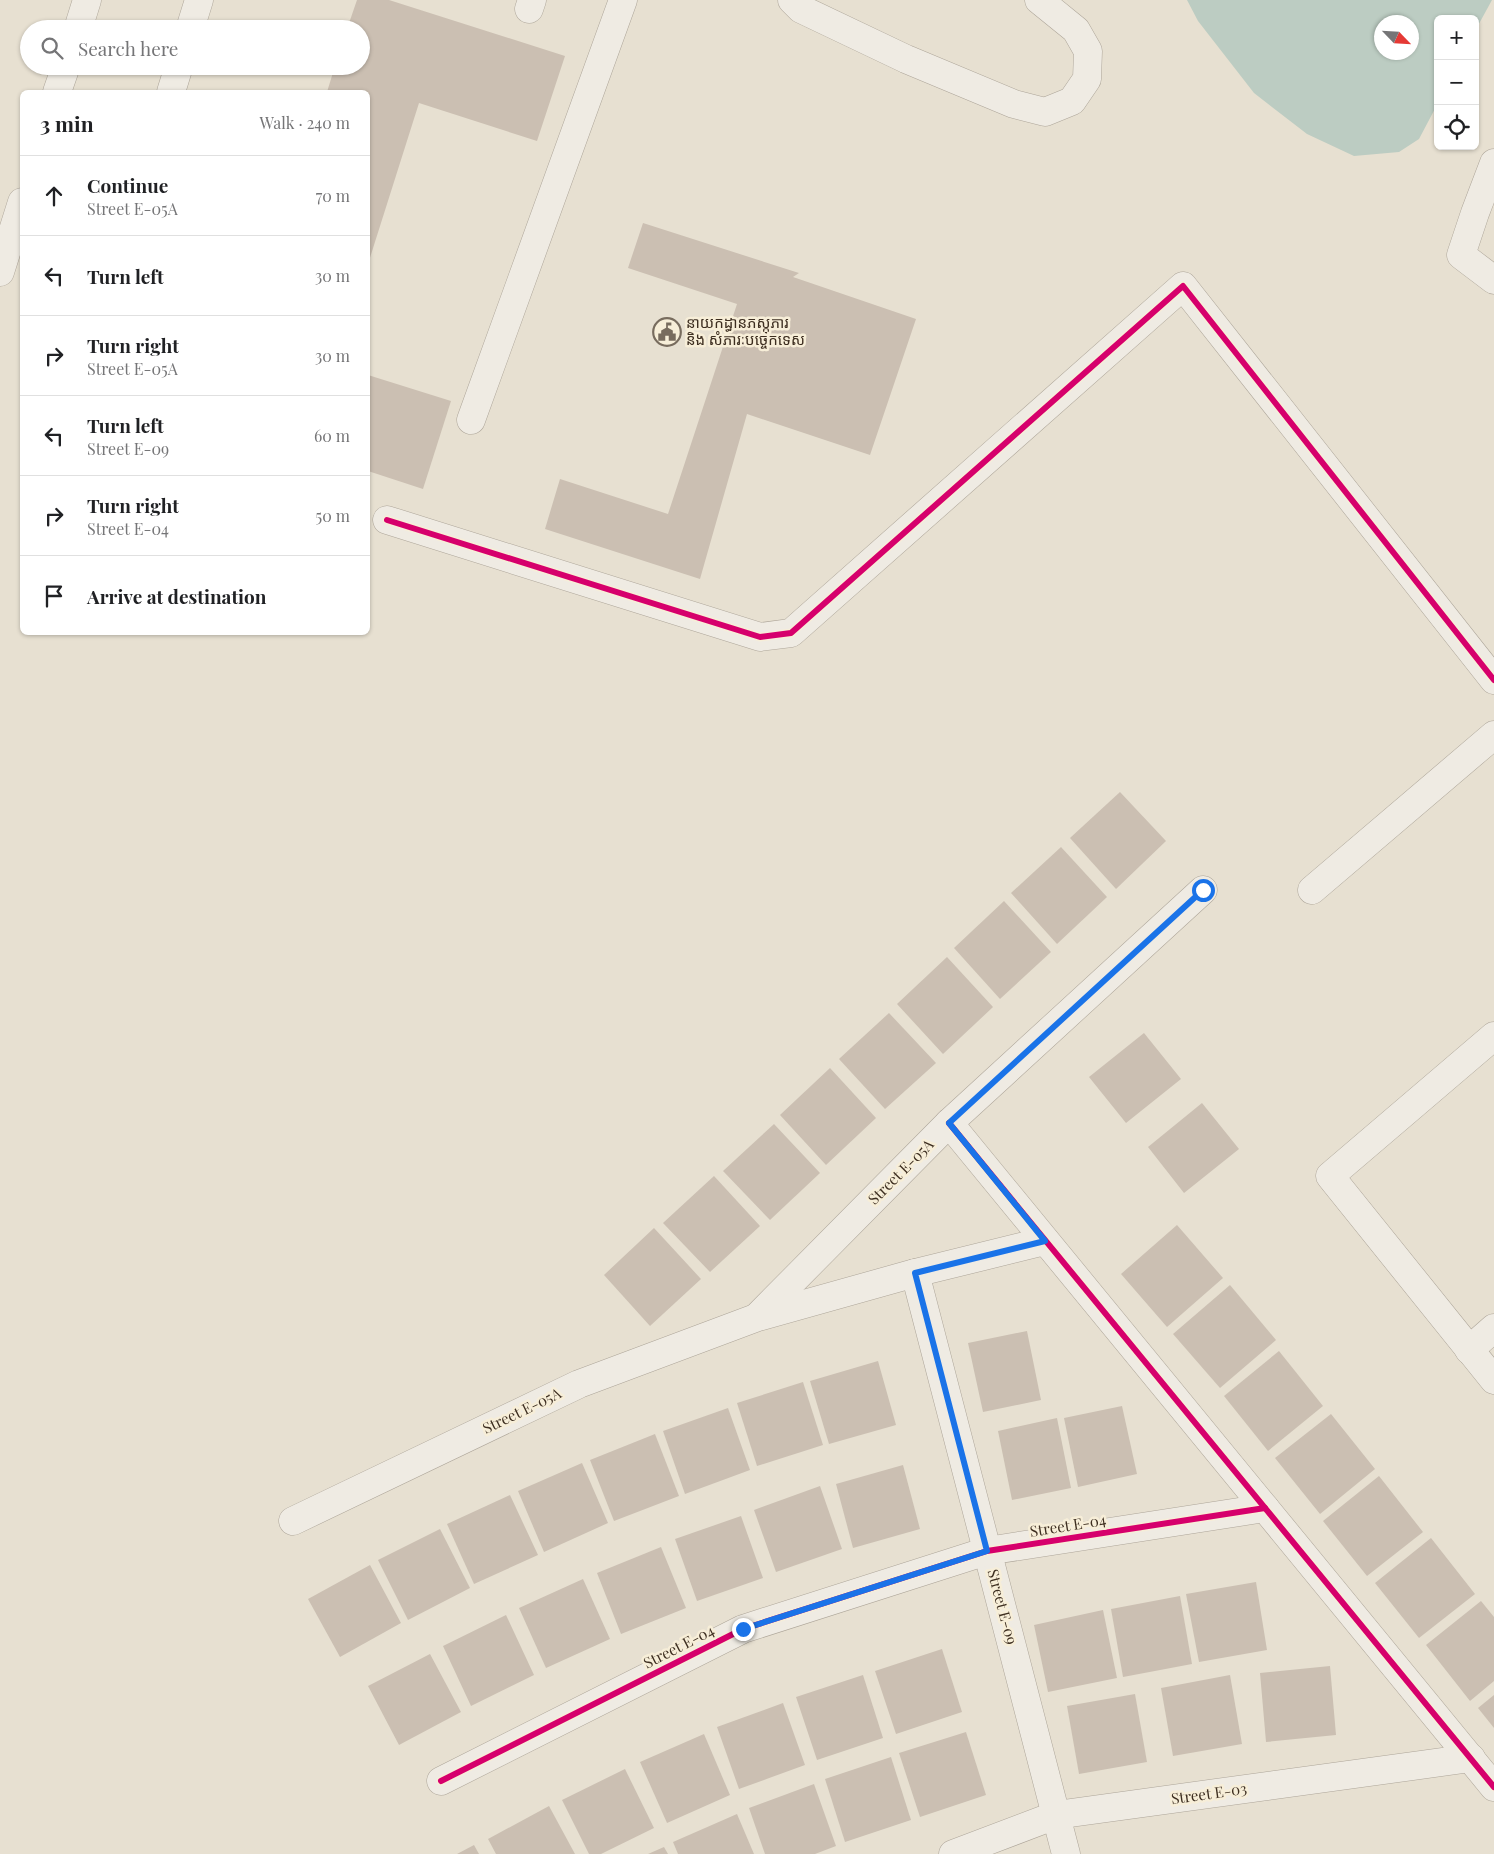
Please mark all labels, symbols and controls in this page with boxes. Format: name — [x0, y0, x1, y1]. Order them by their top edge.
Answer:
north arrow — [1374, 15, 1419, 60]
map controls — [1434, 15, 1479, 150]
button: + — [1434, 15, 1479, 60]
search box — [20, 20, 370, 75]
icon: search — [38, 34, 66, 62]
text: Search here — [78, 35, 178, 61]
button: − — [1434, 60, 1479, 105]
button: locate — [1434, 105, 1479, 150]
text: 3 min — [40, 109, 94, 137]
text: Walk · 240 m — [260, 112, 350, 133]
text: Continue — [87, 172, 168, 198]
icon: ahead — [40, 182, 68, 210]
text: 70 m — [316, 185, 350, 206]
text: Street E-05A — [87, 198, 178, 219]
icon: left — [40, 262, 68, 290]
text: Turn left — [87, 263, 164, 289]
text: 30 m — [315, 265, 350, 286]
place label: នាយកដ្ធានភស្កុភារ និង សំភារៈបច្ចេកទេស — [686, 312, 805, 349]
public building icon: នាយកដ្ធានភស្កុភារ និង សំភារៈបច្ចេកទេស — [652, 317, 682, 347]
text: Turn right — [87, 332, 179, 358]
icon: right — [40, 342, 68, 370]
text: 30 m — [315, 345, 350, 366]
text: Street E-05A — [87, 358, 178, 379]
text: Turn left — [87, 412, 164, 438]
icon: left — [40, 422, 68, 450]
text: 60 m — [314, 425, 350, 446]
text: Street E-09 — [87, 438, 169, 459]
text: Turn right — [87, 492, 179, 518]
icon: right — [40, 502, 68, 530]
text: 50 m — [316, 505, 350, 526]
text: Street E-04 — [87, 518, 169, 539]
icon: arrive — [40, 582, 68, 610]
text: Arrive at destination — [87, 583, 267, 609]
route start — [1192, 879, 1215, 902]
street label: Street E-05A — [863, 1134, 938, 1208]
street label: Street E-05A — [479, 1382, 565, 1438]
street label: Street E-04 — [1028, 1509, 1107, 1541]
street label: Street E-09 — [983, 1567, 1023, 1647]
route end — [732, 1618, 755, 1641]
street label: Street E-04 — [640, 1620, 717, 1672]
street label: Street E-03 — [1170, 1778, 1248, 1808]

